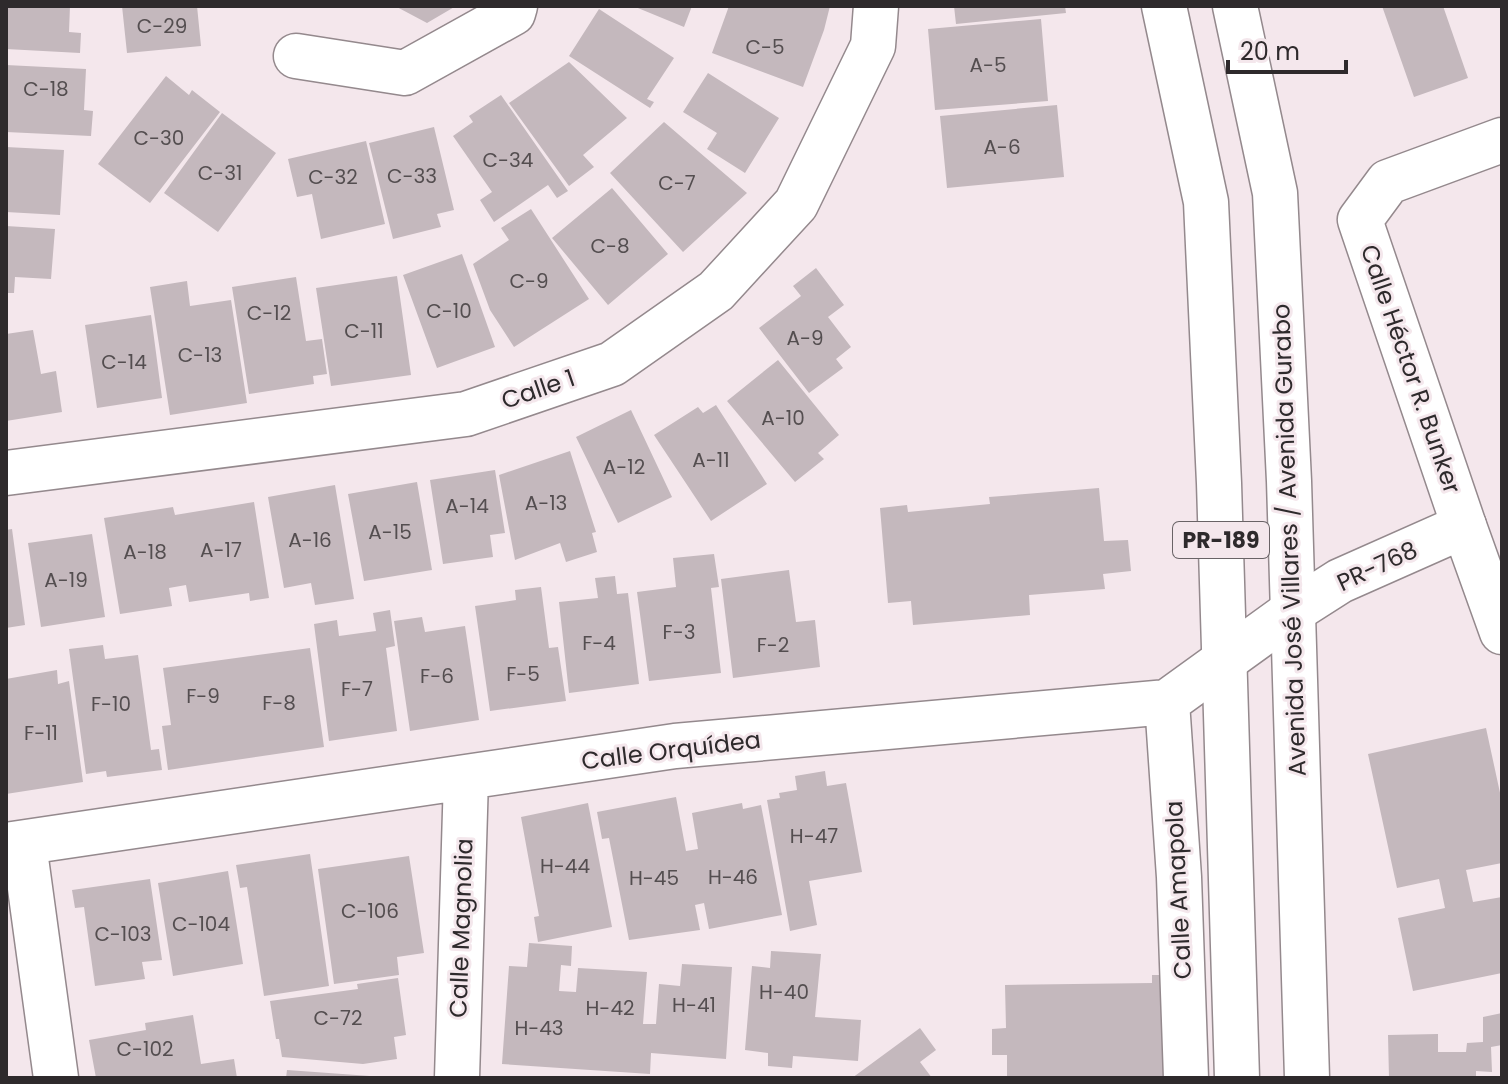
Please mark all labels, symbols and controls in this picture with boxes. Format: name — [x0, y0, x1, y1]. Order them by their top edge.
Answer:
house number: C-29 — [137, 12, 187, 40]
scale bar — [1228, 24, 1346, 74]
house number: C-5 — [745, 33, 785, 61]
text: 20 m — [1240, 35, 1300, 68]
house number: A-5 — [969, 51, 1007, 79]
house number: C-18 — [23, 75, 69, 103]
house number: C-30 — [134, 124, 184, 152]
house number: A-6 — [983, 133, 1021, 161]
house number: C-34 — [483, 146, 533, 174]
house number: C-31 — [198, 159, 242, 187]
house number: C-33 — [387, 162, 437, 190]
house number: C-32 — [308, 163, 358, 191]
house number: C-7 — [658, 169, 696, 197]
house number: C-8 — [590, 232, 630, 260]
street label: Calle Héctor R. Bunker — [1353, 240, 1469, 498]
house number: C-9 — [509, 267, 549, 295]
house number: C-10 — [426, 297, 472, 325]
house number: C-12 — [247, 299, 291, 327]
street label: Avenida José Villares / Avenida Gurabo — [1264, 303, 1314, 777]
house number: C-11 — [344, 317, 384, 345]
house number: A-9 — [786, 324, 824, 352]
house number: C-13 — [178, 341, 222, 369]
house number: C-14 — [101, 348, 147, 376]
street label: Calle 1 — [497, 361, 579, 417]
house number: A-10 — [761, 404, 805, 432]
house number: A-11 — [692, 446, 730, 474]
house number: A-12 — [603, 453, 645, 481]
house number: A-13 — [525, 489, 567, 517]
house number: A-14 — [445, 492, 489, 520]
house number: A-15 — [368, 518, 412, 546]
road number: PR-189 — [1173, 522, 1269, 558]
house number: A-16 — [288, 526, 332, 554]
street label: PR-768 — [1331, 533, 1423, 599]
house number: A-17 — [200, 536, 242, 564]
house number: A-18 — [123, 538, 167, 566]
house number: A-19 — [44, 566, 88, 594]
house number: F-3 — [663, 618, 695, 646]
house number: F-4 — [582, 629, 616, 657]
house number: F-2 — [757, 631, 789, 659]
house number: F-5 — [506, 660, 540, 688]
house number: F-6 — [420, 662, 454, 690]
house number: F-7 — [341, 675, 373, 703]
house number: F-9 — [186, 682, 220, 710]
house number: F-8 — [262, 689, 296, 717]
house number: F-10 — [91, 690, 131, 718]
house number: F-11 — [24, 719, 58, 747]
street label: Calle Orquídea — [579, 723, 763, 777]
street label: Calle Amapola — [1157, 800, 1199, 980]
house number: H-47 — [790, 822, 838, 850]
street label: Calle Magnolia — [441, 838, 481, 1018]
house number: H-44 — [540, 852, 590, 880]
house number: H-46 — [708, 863, 758, 891]
house number: H-45 — [629, 864, 679, 892]
house number: C-106 — [341, 897, 399, 925]
house number: C-104 — [172, 910, 230, 938]
house number: C-103 — [94, 920, 152, 948]
house number: H-40 — [759, 978, 809, 1006]
house number: H-41 — [672, 991, 716, 1019]
house number: H-42 — [586, 994, 634, 1022]
house number: C-72 — [314, 1004, 362, 1032]
house number: H-43 — [514, 1014, 564, 1042]
house number: C-102 — [117, 1035, 173, 1063]

